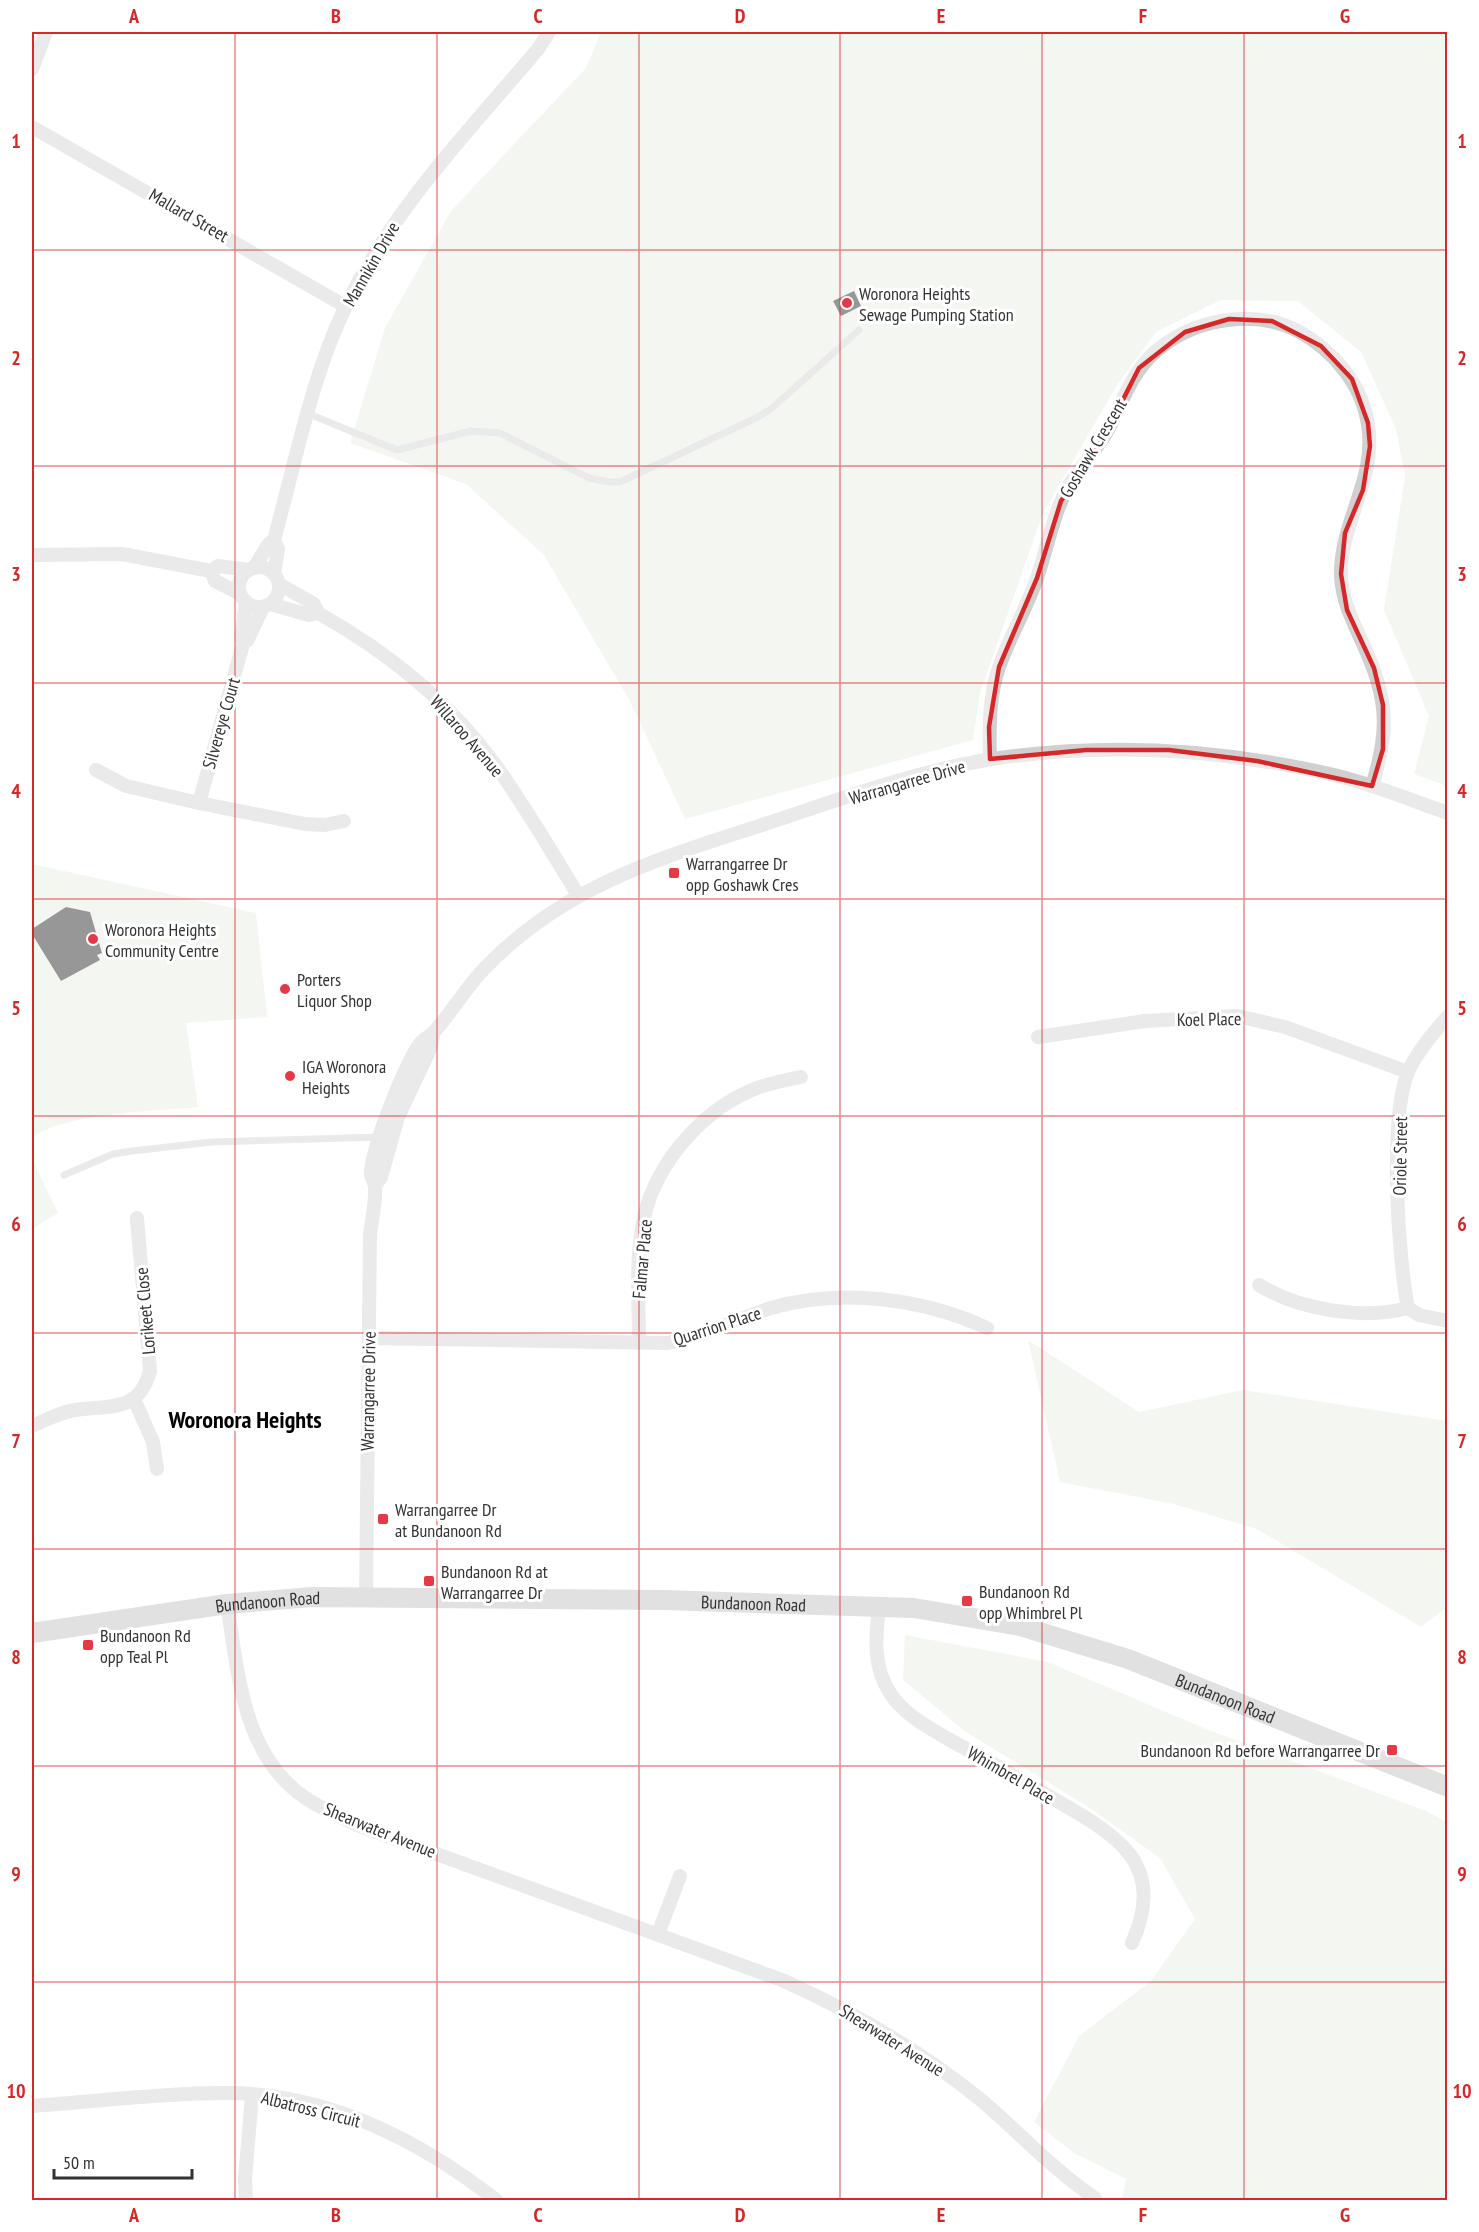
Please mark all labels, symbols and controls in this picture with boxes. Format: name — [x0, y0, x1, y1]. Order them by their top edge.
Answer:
text: A — [128, 3, 140, 29]
text: B — [331, 3, 341, 29]
text: C — [533, 3, 543, 29]
text: D — [735, 3, 746, 29]
text: E — [937, 3, 945, 29]
text: F — [1139, 3, 1147, 29]
text: G — [1340, 3, 1350, 29]
text: 1 — [11, 128, 21, 154]
text: 1 — [1457, 128, 1467, 154]
street label: Mallard Street — [145, 183, 233, 247]
street label: Mannikin Drive — [338, 218, 404, 310]
place label: Woronora Heights Sewage Pumping Station — [859, 282, 1014, 326]
marker: Woronora Heights Sewage Pumping Station — [840, 296, 854, 310]
text: 2 — [11, 345, 21, 371]
text: 2 — [1457, 345, 1467, 371]
street label: Goshawk Crescent — [1054, 394, 1132, 502]
text: 3 — [11, 561, 21, 587]
text: 3 — [1457, 561, 1467, 587]
street label: Silvereye Court — [197, 675, 245, 771]
street label: Willaroo Avenue — [425, 690, 509, 782]
street label: Warrangarree Drive — [846, 754, 968, 810]
text: 4 — [11, 778, 21, 804]
text: 4 — [1457, 778, 1467, 804]
place label: Warrangarree Dr opp Goshawk Cres — [686, 852, 799, 896]
marker: Warrangarree Dr opp Goshawk Cres — [667, 866, 681, 880]
place label: Woronora Heights Community Centre — [105, 918, 219, 962]
marker: Woronora Heights Community Centre — [86, 932, 100, 946]
place label: Porters Liquor Shop — [297, 968, 372, 1012]
marker: Porters Liquor Shop — [278, 982, 292, 996]
text: 5 — [11, 995, 21, 1021]
text: 5 — [1457, 995, 1467, 1021]
street label: Koel Place — [1177, 1007, 1241, 1031]
place label: IGA Woronora Heights — [302, 1055, 386, 1099]
marker: IGA Woronora Heights — [283, 1069, 297, 1083]
street label: Oriole Street — [1388, 1116, 1412, 1196]
text: 6 — [11, 1211, 21, 1237]
text: 6 — [1457, 1211, 1467, 1237]
street label: Falmar Place — [627, 1218, 657, 1300]
street label: Lorikeet Close — [130, 1266, 160, 1356]
street label: Quarrion Place — [670, 1301, 764, 1351]
street label: Warrangarree Drive — [355, 1331, 381, 1451]
district label: Woronora Heights — [167, 1404, 322, 1435]
text: 7 — [11, 1428, 21, 1454]
text: 7 — [1457, 1428, 1467, 1454]
place label: Warrangarree Dr at Bundanoon Rd — [395, 1498, 502, 1542]
marker: Warrangarree Dr at Bundanoon Rd — [376, 1512, 390, 1526]
place label: Bundanoon Rd at Warrangarree Dr — [441, 1560, 548, 1604]
marker: Bundanoon Rd at Warrangarree Dr — [422, 1574, 436, 1588]
place label: Bundanoon Rd opp Whimbrel Pl — [979, 1580, 1083, 1624]
street label: Bundanoon Road — [214, 1586, 320, 1617]
street label: Bundanoon Road — [701, 1590, 806, 1616]
marker: Bundanoon Rd opp Whimbrel Pl — [960, 1594, 974, 1608]
place label: Bundanoon Rd opp Teal Pl — [100, 1624, 191, 1668]
marker: Bundanoon Rd opp Teal Pl — [81, 1638, 95, 1652]
text: 8 — [11, 1644, 21, 1670]
text: 8 — [1457, 1644, 1467, 1670]
street label: Bundanoon Road — [1172, 1668, 1279, 1728]
place label: Bundanoon Rd before Warrangarree Dr — [1141, 1739, 1380, 1762]
street label: Whimbrel Place — [963, 1741, 1059, 1809]
marker: Bundanoon Rd before Warrangarree Dr — [1385, 1743, 1399, 1757]
street label: Shearwater Avenue — [321, 1797, 439, 1863]
text: 9 — [11, 1861, 21, 1887]
text: 9 — [1457, 1861, 1467, 1887]
street label: Shearwater Avenue — [835, 1999, 949, 2081]
text: 10 — [6, 2078, 26, 2104]
text: 10 — [1452, 2078, 1472, 2104]
street label: Albatross Circuit — [259, 2086, 363, 2132]
scale bar — [54, 2142, 192, 2180]
text: 50 m — [63, 2151, 95, 2174]
text: A — [128, 2202, 140, 2228]
text: B — [331, 2202, 341, 2228]
text: C — [533, 2202, 543, 2228]
text: D — [735, 2202, 746, 2228]
text: E — [937, 2202, 945, 2228]
text: F — [1139, 2202, 1147, 2228]
text: G — [1340, 2202, 1350, 2228]

